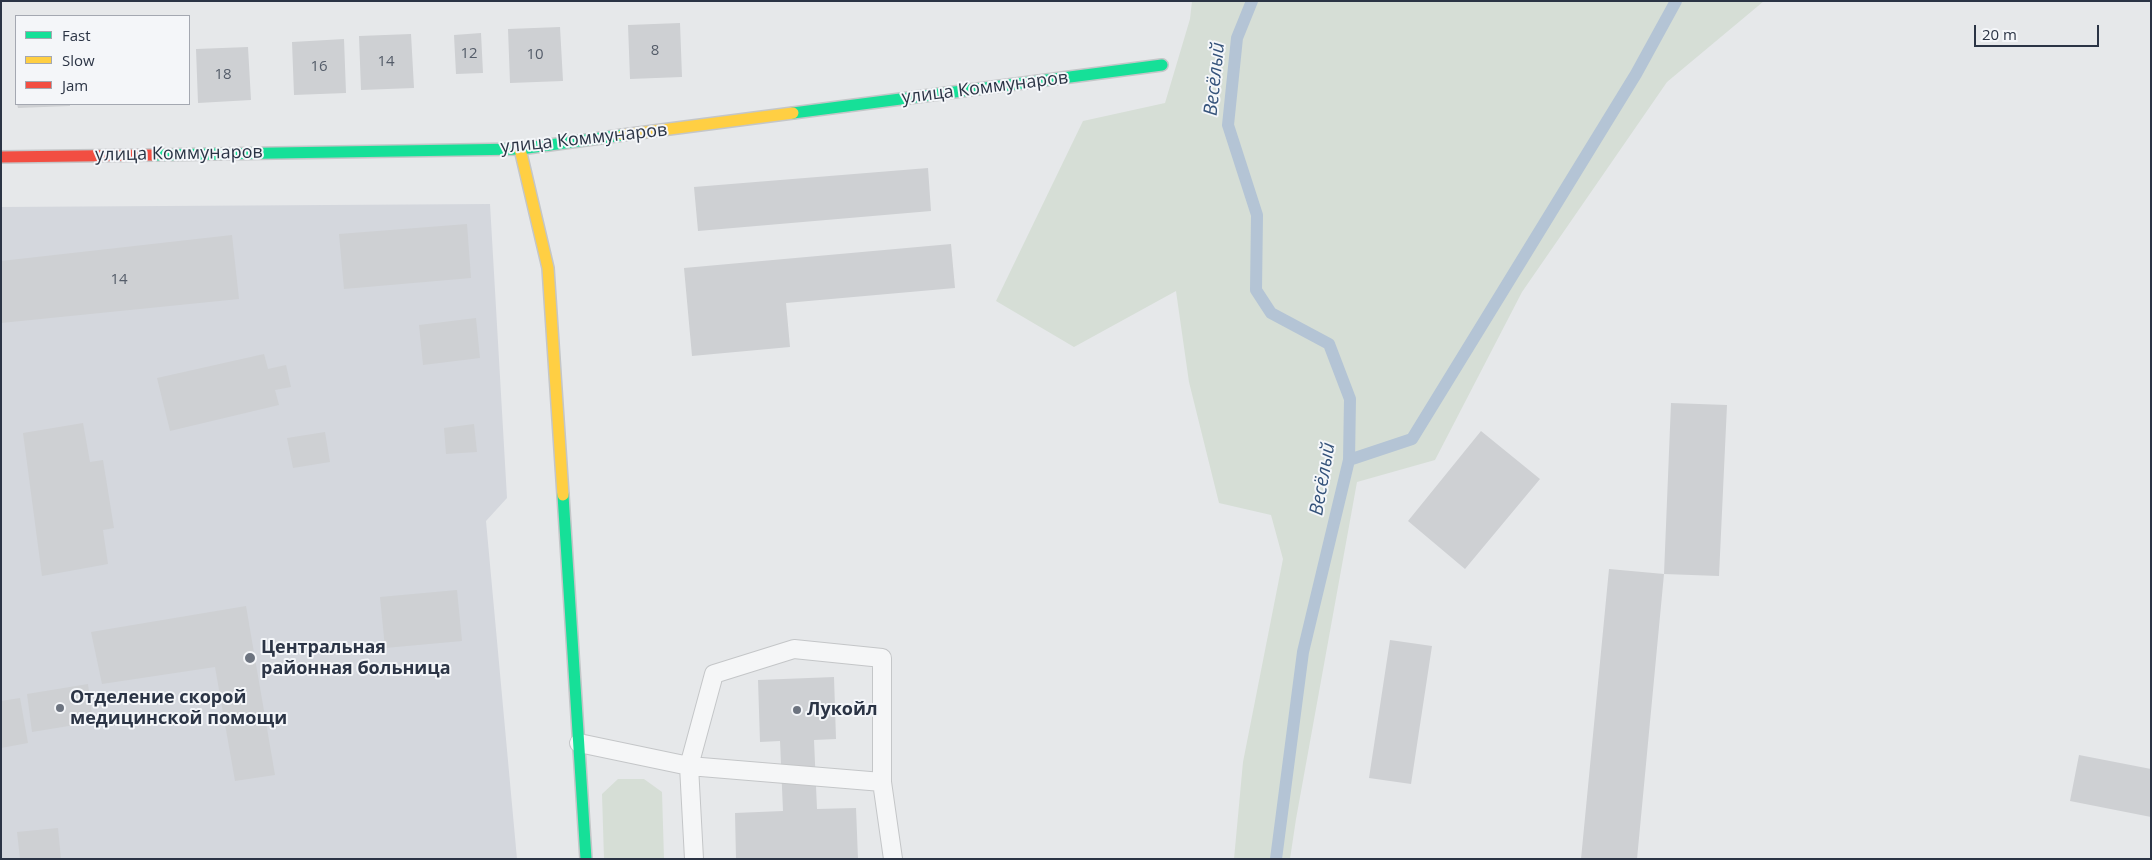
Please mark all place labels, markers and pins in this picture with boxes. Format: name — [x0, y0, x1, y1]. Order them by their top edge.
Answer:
place label: Центральная районная больница — [261, 637, 451, 680]
marker: Центральная районная больница — [243, 651, 257, 665]
place label: Отделение скорой медицинской помощи — [70, 687, 287, 730]
place label: Лукойл — [807, 699, 878, 721]
marker: Отделение скорой медицинской помощи — [54, 702, 66, 714]
marker: Лукойл — [791, 704, 803, 716]

